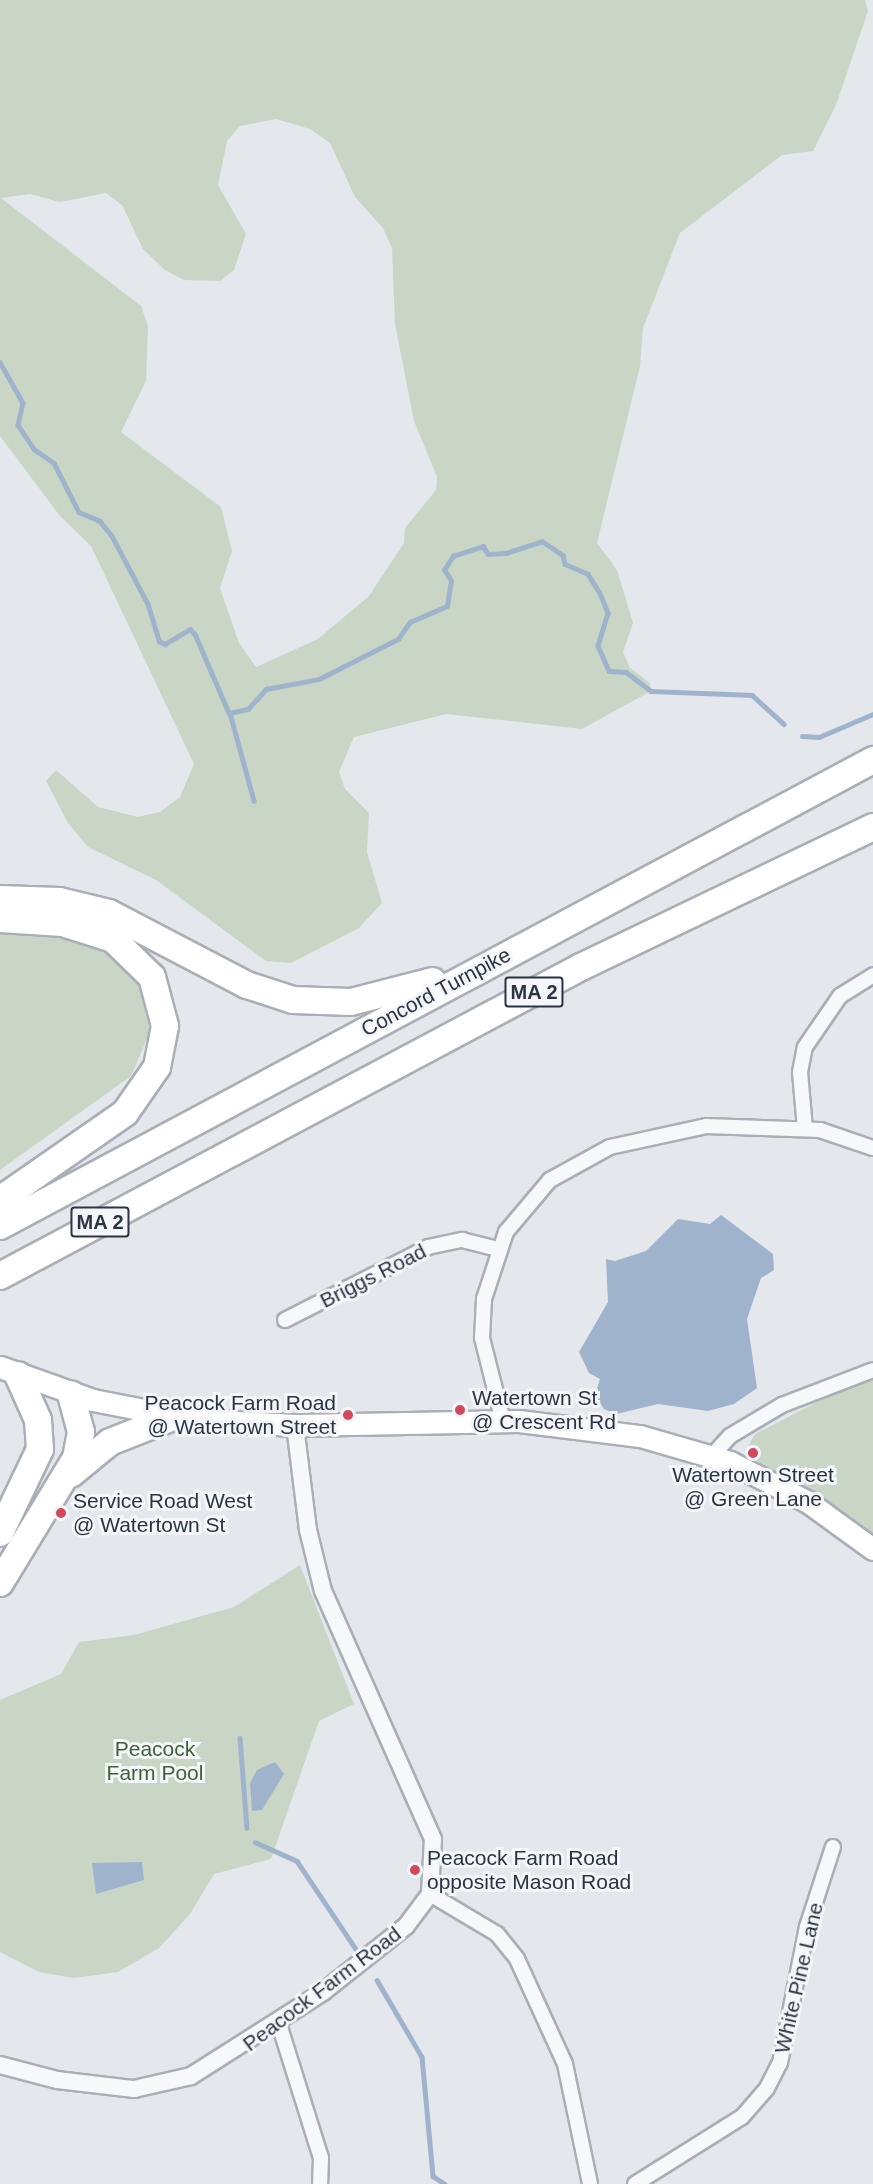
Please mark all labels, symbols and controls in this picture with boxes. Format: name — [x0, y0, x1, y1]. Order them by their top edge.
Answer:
street label: Concord Turnpike — [357, 942, 515, 1042]
road number: MA 2 — [504, 975, 564, 1009]
road number: MA 2 — [70, 1205, 130, 1239]
street label: Briggs Road — [316, 1239, 430, 1313]
place label: Watertown St @ Crescent Rd — [472, 1385, 616, 1435]
place label: Peacock Farm Road @ Watertown Street — [145, 1390, 336, 1440]
marker: Watertown St @ Crescent Rd — [453, 1403, 467, 1417]
marker: Peacock Farm Road @ Watertown Street — [341, 1408, 355, 1422]
marker: Watertown Street @ Green Lane — [746, 1446, 760, 1460]
place label: Watertown Street @ Green Lane — [672, 1462, 834, 1512]
place label: Service Road West @ Watertown St — [73, 1488, 252, 1538]
marker: Service Road West @ Watertown St — [54, 1506, 68, 1520]
park label: Peacock Farm Pool — [107, 1736, 203, 1786]
place label: Peacock Farm Road opposite Mason Road — [427, 1845, 631, 1895]
marker: Peacock Farm Road opposite Mason Road — [408, 1863, 422, 1877]
street label: White Pine Lane — [769, 1900, 829, 2056]
street label: Peacock Farm Road — [238, 1921, 406, 2057]

